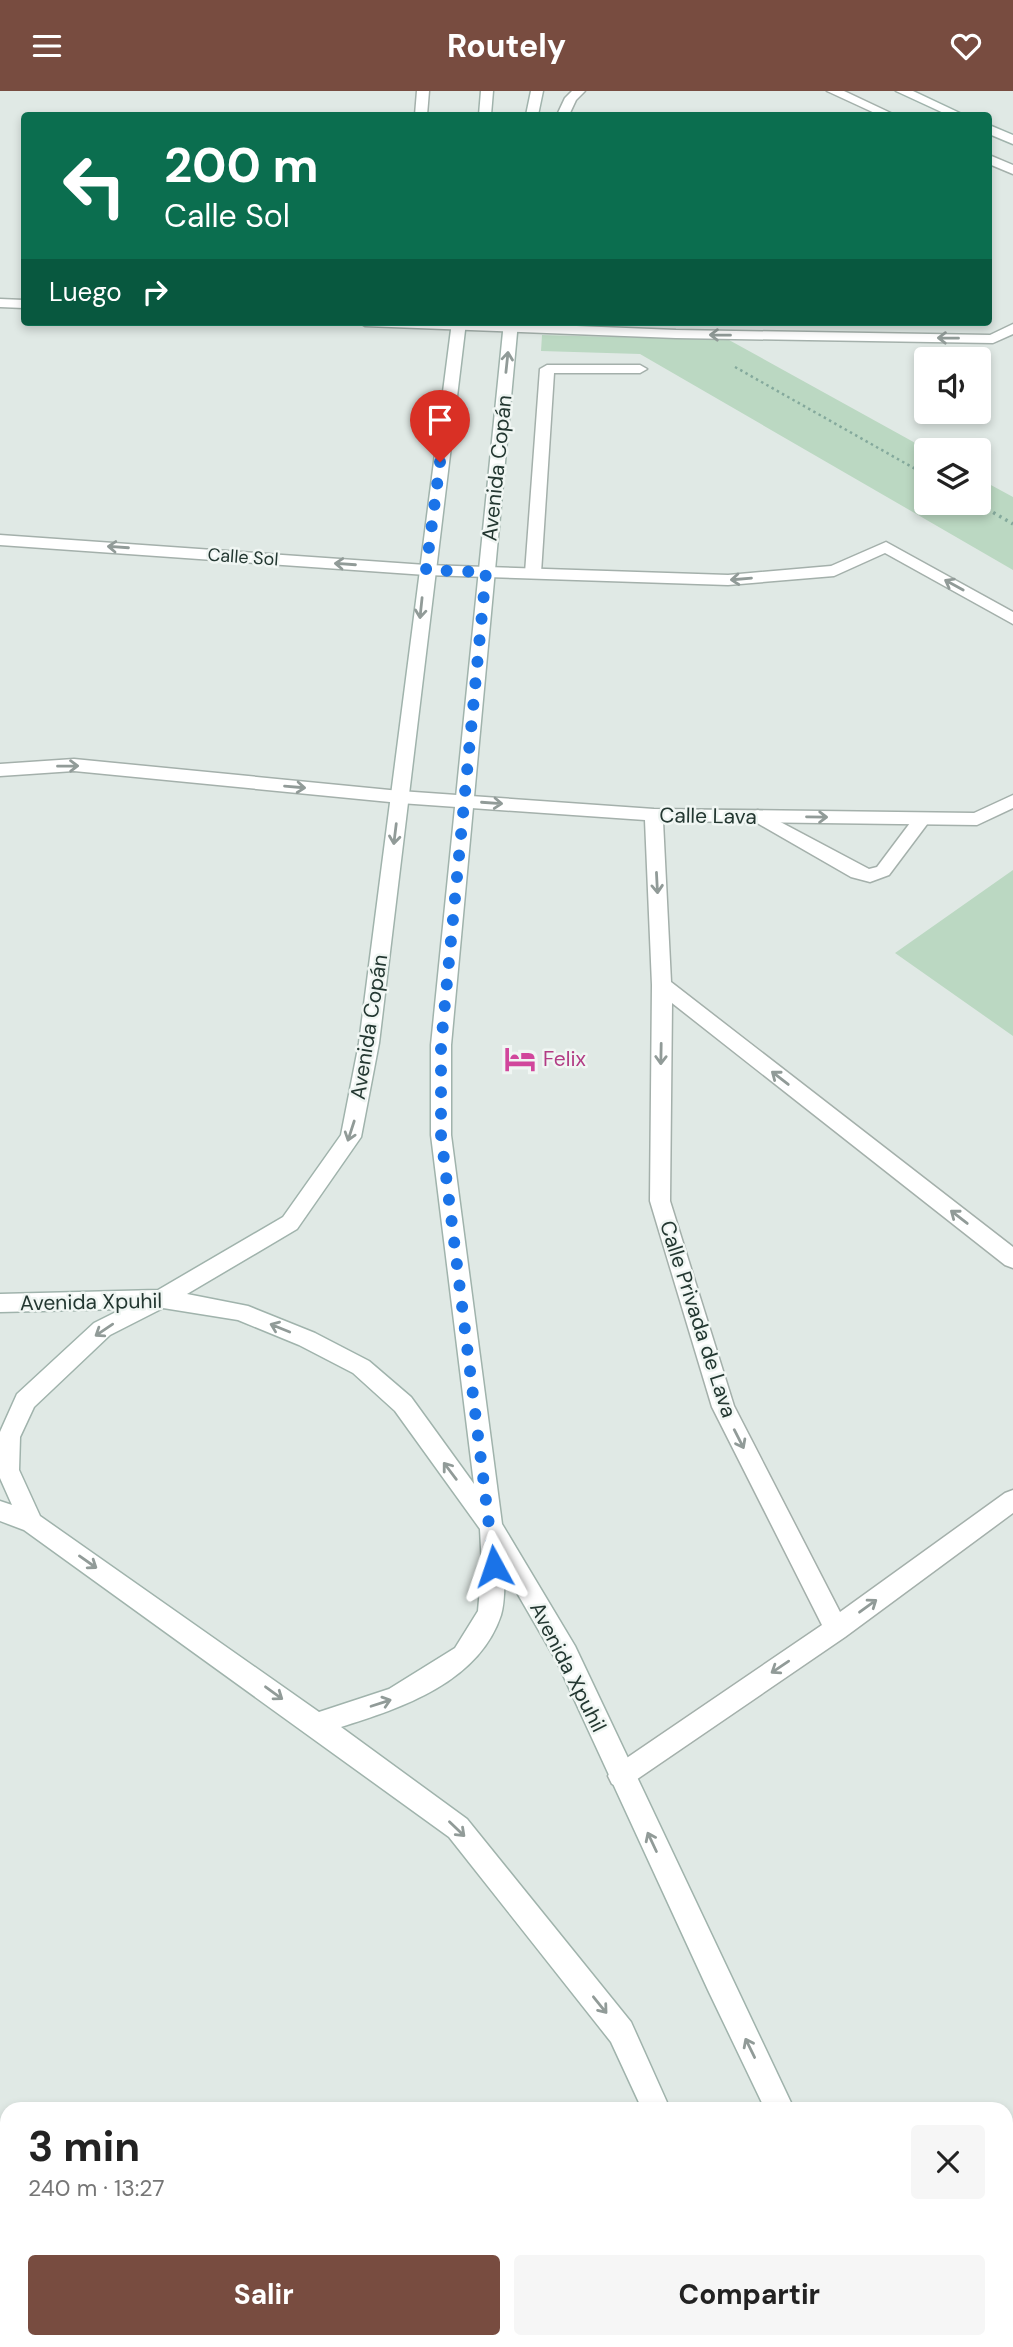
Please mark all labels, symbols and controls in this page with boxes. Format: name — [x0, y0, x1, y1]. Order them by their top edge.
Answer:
text: Routely — [447, 25, 566, 67]
icon: menu — [28, 27, 66, 65]
icon: heart — [947, 27, 985, 65]
text: 200 m — [164, 133, 319, 197]
icon: left — [49, 140, 140, 231]
text: Calle Sol — [164, 195, 290, 237]
icon: right — [136, 273, 174, 311]
text: Luego — [49, 275, 122, 309]
one-way arrow — [709, 328, 732, 341]
one-way arrow — [936, 332, 959, 345]
map controls — [914, 347, 991, 515]
button: sound — [914, 347, 991, 424]
one-way arrow — [501, 351, 514, 374]
pin — [410, 390, 470, 462]
street label: Avenida Copán — [475, 394, 519, 542]
icon: arrive — [421, 401, 459, 439]
button: layers — [914, 438, 991, 515]
one-way arrow — [107, 540, 130, 553]
street label: Calle Sol — [207, 543, 279, 571]
one-way arrow — [334, 557, 357, 570]
one-way arrow — [731, 573, 753, 586]
one-way arrow — [944, 578, 964, 592]
one-way arrow — [415, 596, 428, 619]
one-way arrow — [56, 760, 79, 773]
one-way arrow — [283, 781, 305, 794]
one-way arrow — [481, 797, 503, 810]
street label: Calle Lava — [659, 801, 757, 831]
one-way arrow — [806, 810, 829, 824]
one-way arrow — [389, 822, 402, 845]
one-way arrow — [651, 871, 664, 894]
street label: Avenida Copán — [344, 952, 394, 1102]
hotel icon: Felix — [503, 1042, 537, 1076]
one-way arrow — [654, 1042, 668, 1065]
place label: Felix — [543, 1045, 586, 1073]
one-way arrow — [771, 1070, 789, 1085]
one-way arrow — [343, 1120, 356, 1142]
one-way arrow — [951, 1210, 969, 1225]
street label: Calle Privada de Lava — [653, 1217, 743, 1421]
street label: Avenida Xpuhil — [20, 1287, 162, 1317]
one-way arrow — [270, 1321, 292, 1334]
one-way arrow — [95, 1323, 114, 1337]
one-way arrow — [733, 1428, 747, 1449]
one-way arrow — [443, 1462, 457, 1481]
position arrow — [457, 1529, 531, 1603]
one-way arrow — [78, 1555, 97, 1569]
street label: Avenida Xpuhil — [523, 1597, 613, 1737]
one-way arrow — [858, 1598, 877, 1613]
one-way arrow — [771, 1660, 790, 1674]
one-way arrow — [264, 1686, 283, 1701]
one-way arrow — [370, 1696, 392, 1708]
one-way arrow — [448, 1820, 465, 1837]
one-way arrow — [645, 1832, 658, 1853]
one-way arrow — [592, 1996, 607, 2014]
one-way arrow — [742, 2038, 756, 2059]
text: 3 min — [28, 2119, 140, 2174]
button: close — [911, 2125, 985, 2199]
text: 240 m · 13:27 — [28, 2173, 165, 2203]
button: Salir — [28, 2255, 500, 2335]
button: Compartir — [514, 2255, 985, 2335]

